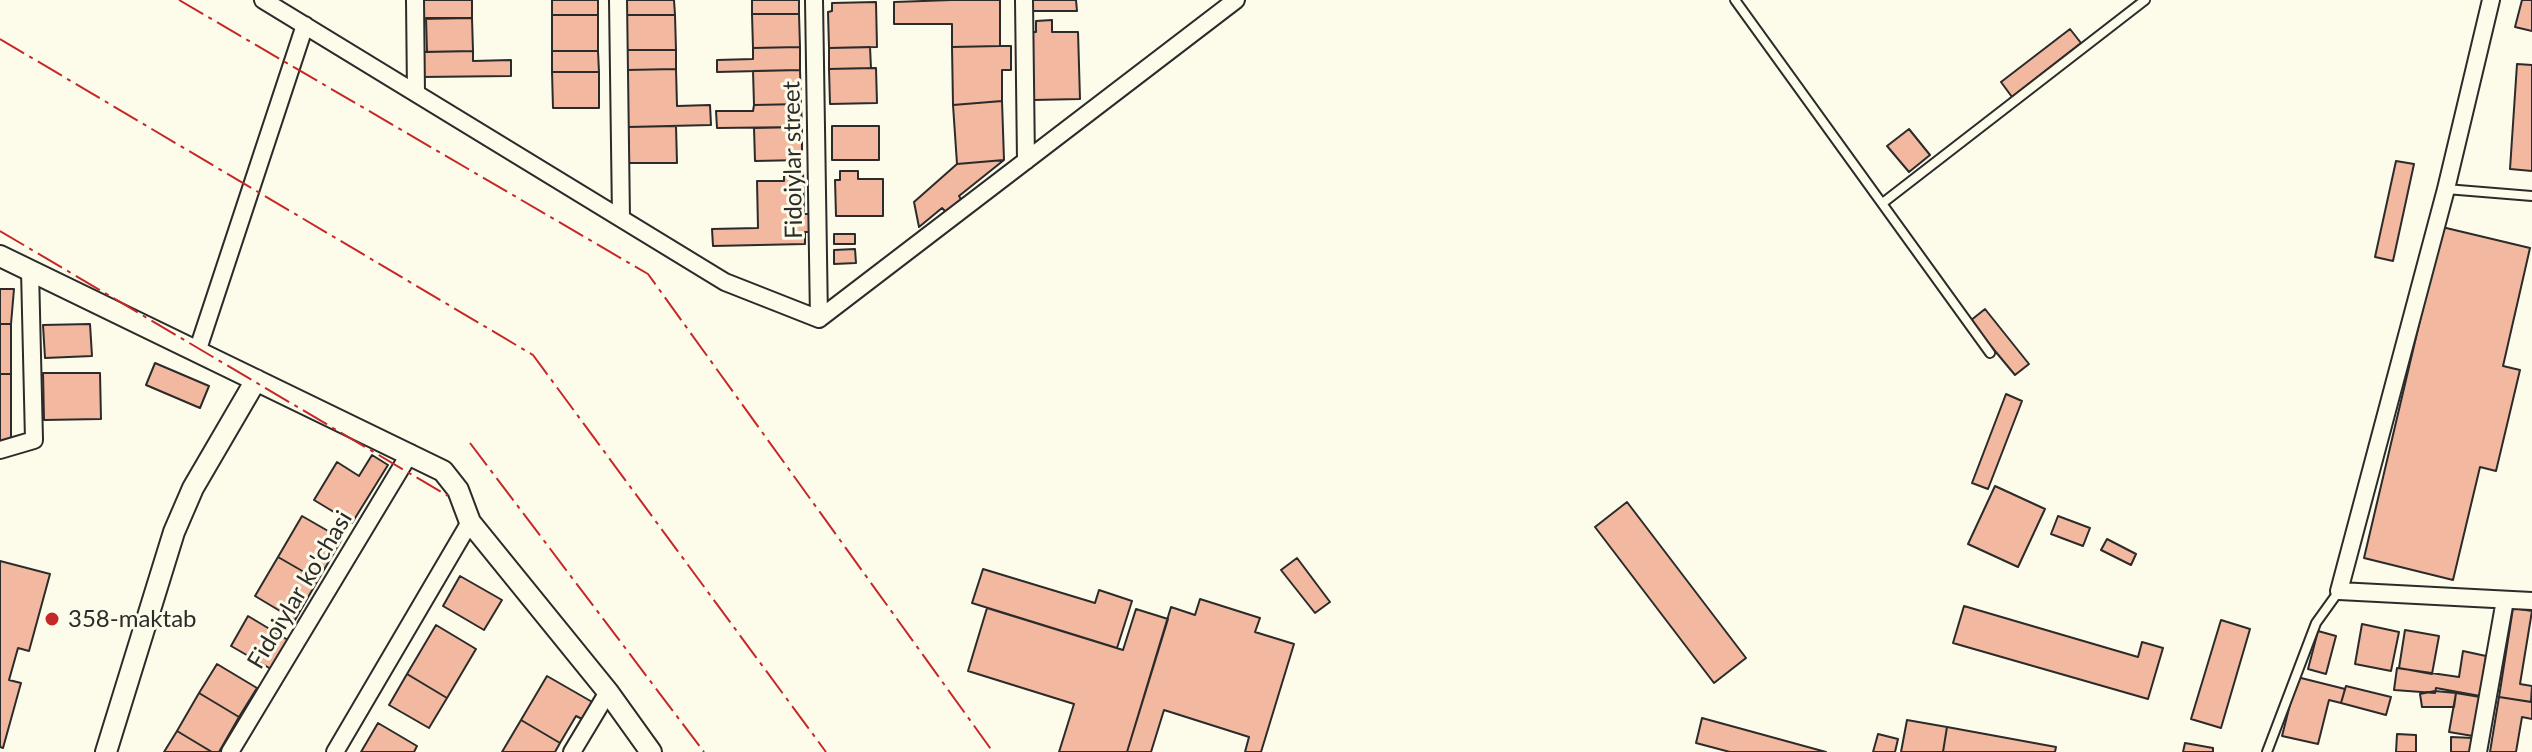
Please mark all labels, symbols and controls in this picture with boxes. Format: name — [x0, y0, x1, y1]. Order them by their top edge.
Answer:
street label: Fidoiylar street — [777, 81, 809, 239]
street label: Fidoiylar ko'chasi — [242, 506, 358, 674]
place label: 358-maktab — [68, 605, 197, 633]
marker: 358-maktab — [43, 610, 61, 628]

